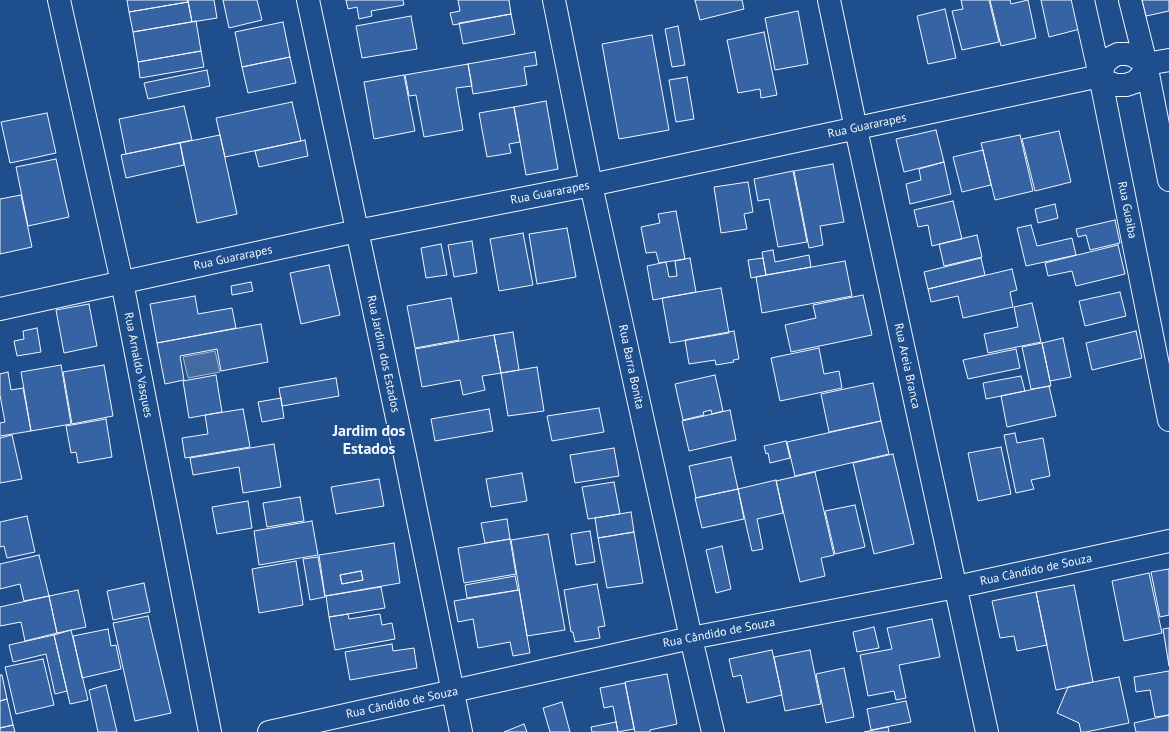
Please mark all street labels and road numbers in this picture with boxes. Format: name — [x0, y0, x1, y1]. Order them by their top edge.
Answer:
street label: Rua Guararapes — [826, 111, 908, 141]
street label: Rua Guararapes — [509, 178, 591, 208]
street label: Rua Guaiba — [1114, 180, 1140, 240]
street label: Rua Guararapes — [192, 243, 274, 273]
street label: Rua Jardim dos Estados — [364, 294, 402, 414]
street label: Rua Arnaldo Vasques — [121, 311, 155, 419]
street label: Rua Areia Branca — [891, 322, 923, 410]
street label: Rua Barra Bonita — [615, 323, 647, 411]
street label: Rua Cândido de Souza — [979, 551, 1093, 589]
street label: Rua Cândido de Souza — [662, 615, 776, 651]
street label: Rua Cândido de Souza — [345, 684, 459, 722]

